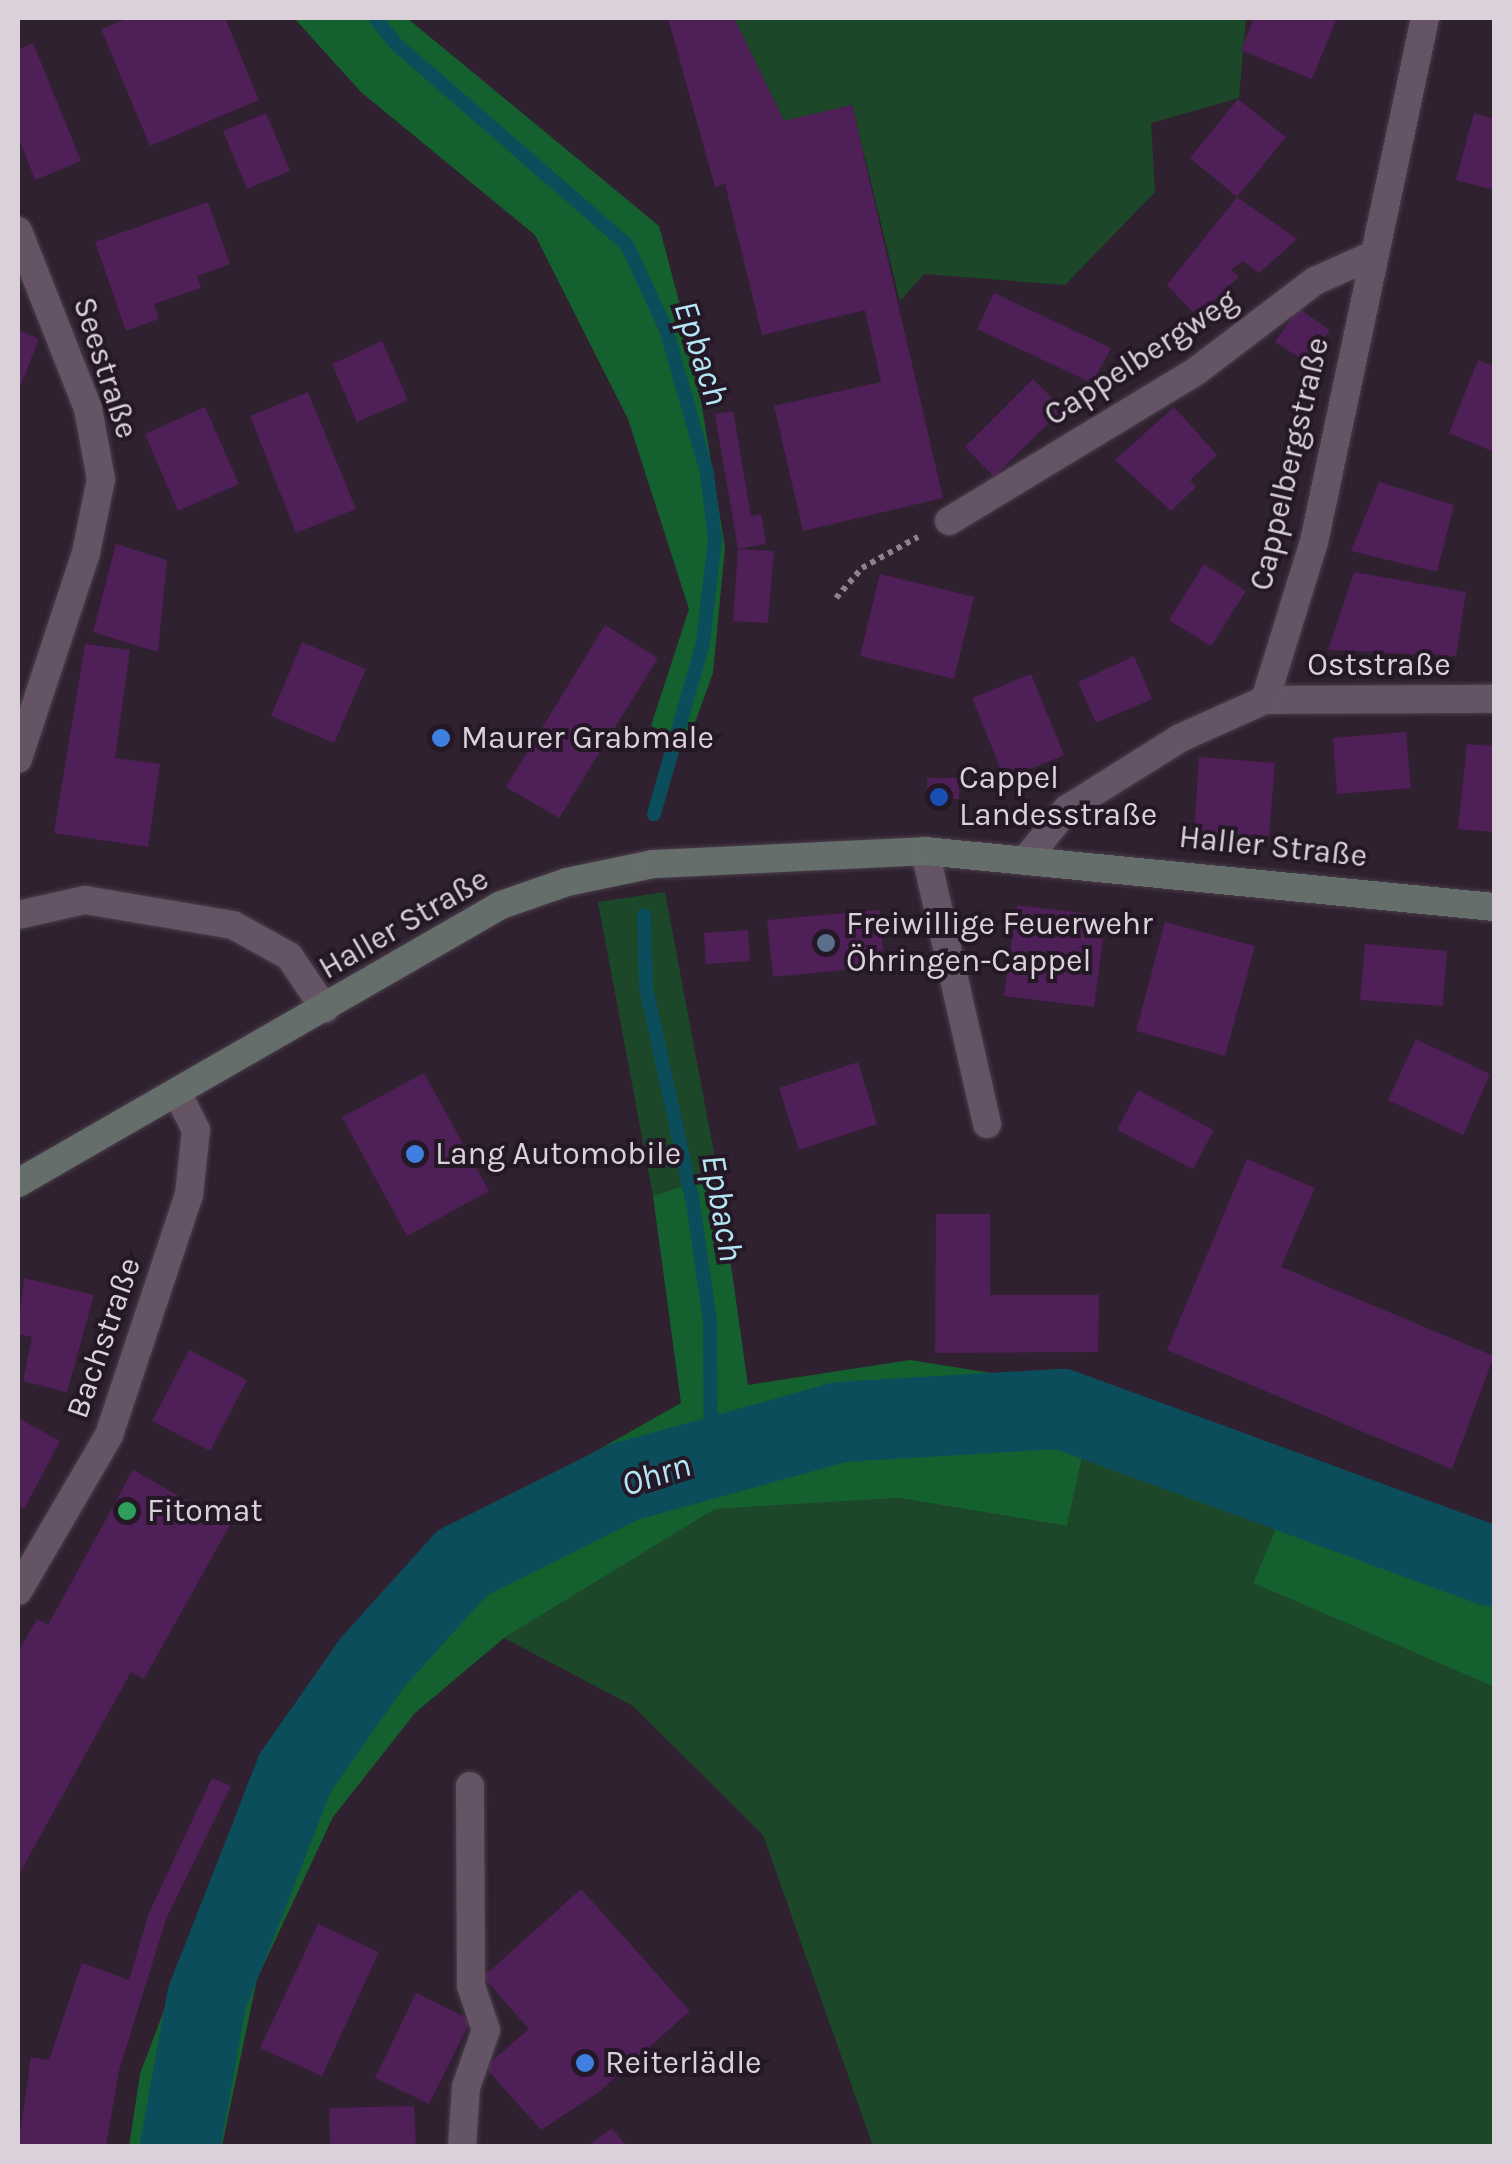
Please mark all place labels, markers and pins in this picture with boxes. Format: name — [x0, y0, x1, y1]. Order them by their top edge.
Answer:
place label: Maurer Grabmale — [461, 719, 714, 757]
marker: Maurer Grabmale — [430, 727, 452, 749]
place label: Cappel Landesstraße — [959, 760, 1157, 835]
marker: Cappel Landesstraße — [928, 786, 950, 808]
place label: Freiwillige Feuerwehr Öhringen-Cappel — [846, 906, 1153, 981]
marker: Freiwillige Feuerwehr Öhringen-Cappel — [815, 932, 837, 954]
place label: Lang Automobile — [435, 1135, 681, 1173]
marker: Lang Automobile — [404, 1143, 426, 1165]
place label: Fitomat — [147, 1492, 262, 1530]
marker: Fitomat — [116, 1500, 138, 1522]
place label: Reiterlädle — [605, 2044, 762, 2082]
marker: Reiterlädle — [574, 2052, 596, 2074]

